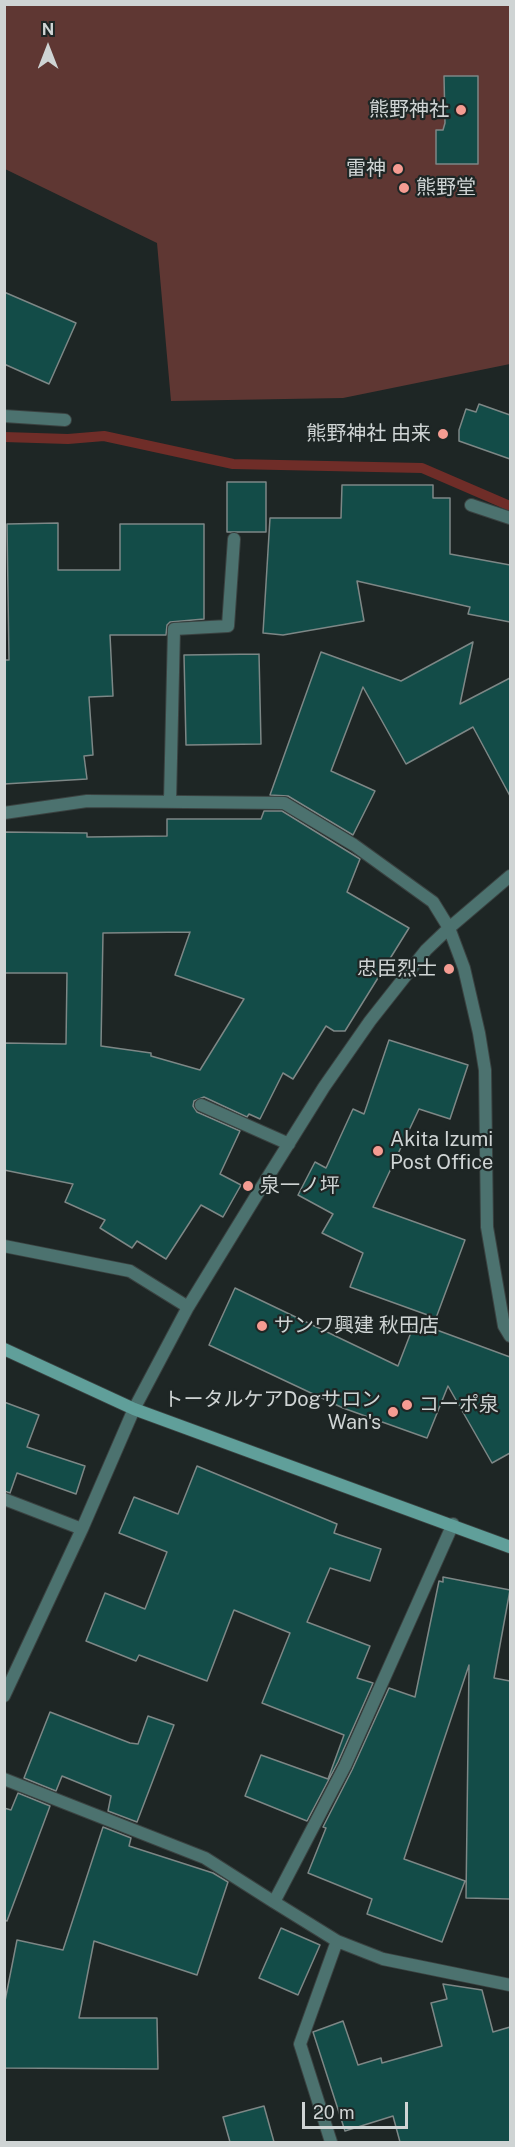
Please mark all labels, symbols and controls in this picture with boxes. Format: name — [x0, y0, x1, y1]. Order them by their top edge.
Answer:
north arrow — [18, 18, 78, 78]
text: N — [42, 20, 54, 39]
place label: 熊野神社 — [369, 98, 449, 122]
marker: 熊野神社 — [454, 103, 468, 117]
place label: 雷神 — [346, 157, 386, 181]
marker: 雷神 — [391, 162, 405, 176]
place label: 熊野堂 — [416, 176, 476, 200]
marker: 熊野堂 — [397, 181, 411, 195]
place label: 熊野神社 由来 — [306, 422, 431, 446]
marker: 熊野神社 由来 — [436, 427, 450, 441]
place label: 忠臣烈士 — [357, 957, 437, 981]
marker: 忠臣烈士 — [442, 962, 456, 976]
place label: Akita Izumi Post Office — [390, 1128, 493, 1175]
marker: Akita Izumi Post Office — [371, 1144, 385, 1158]
place label: 泉一ノ坪 — [260, 1174, 340, 1198]
marker: 泉一ノ坪 — [241, 1179, 255, 1193]
place label: サンワ興建 秋田店 — [274, 1314, 439, 1338]
marker: サンワ興建 秋田店 — [255, 1319, 269, 1333]
place label: トータルケアDogサロン Wan's — [163, 1388, 381, 1435]
place label: コーポ泉 — [419, 1393, 499, 1417]
marker: コーポ泉 — [400, 1398, 414, 1412]
marker: トータルケアDogサロン Wan's — [386, 1405, 400, 1419]
scale bar — [305, 2090, 412, 2128]
text: 20 m — [313, 2102, 355, 2123]

